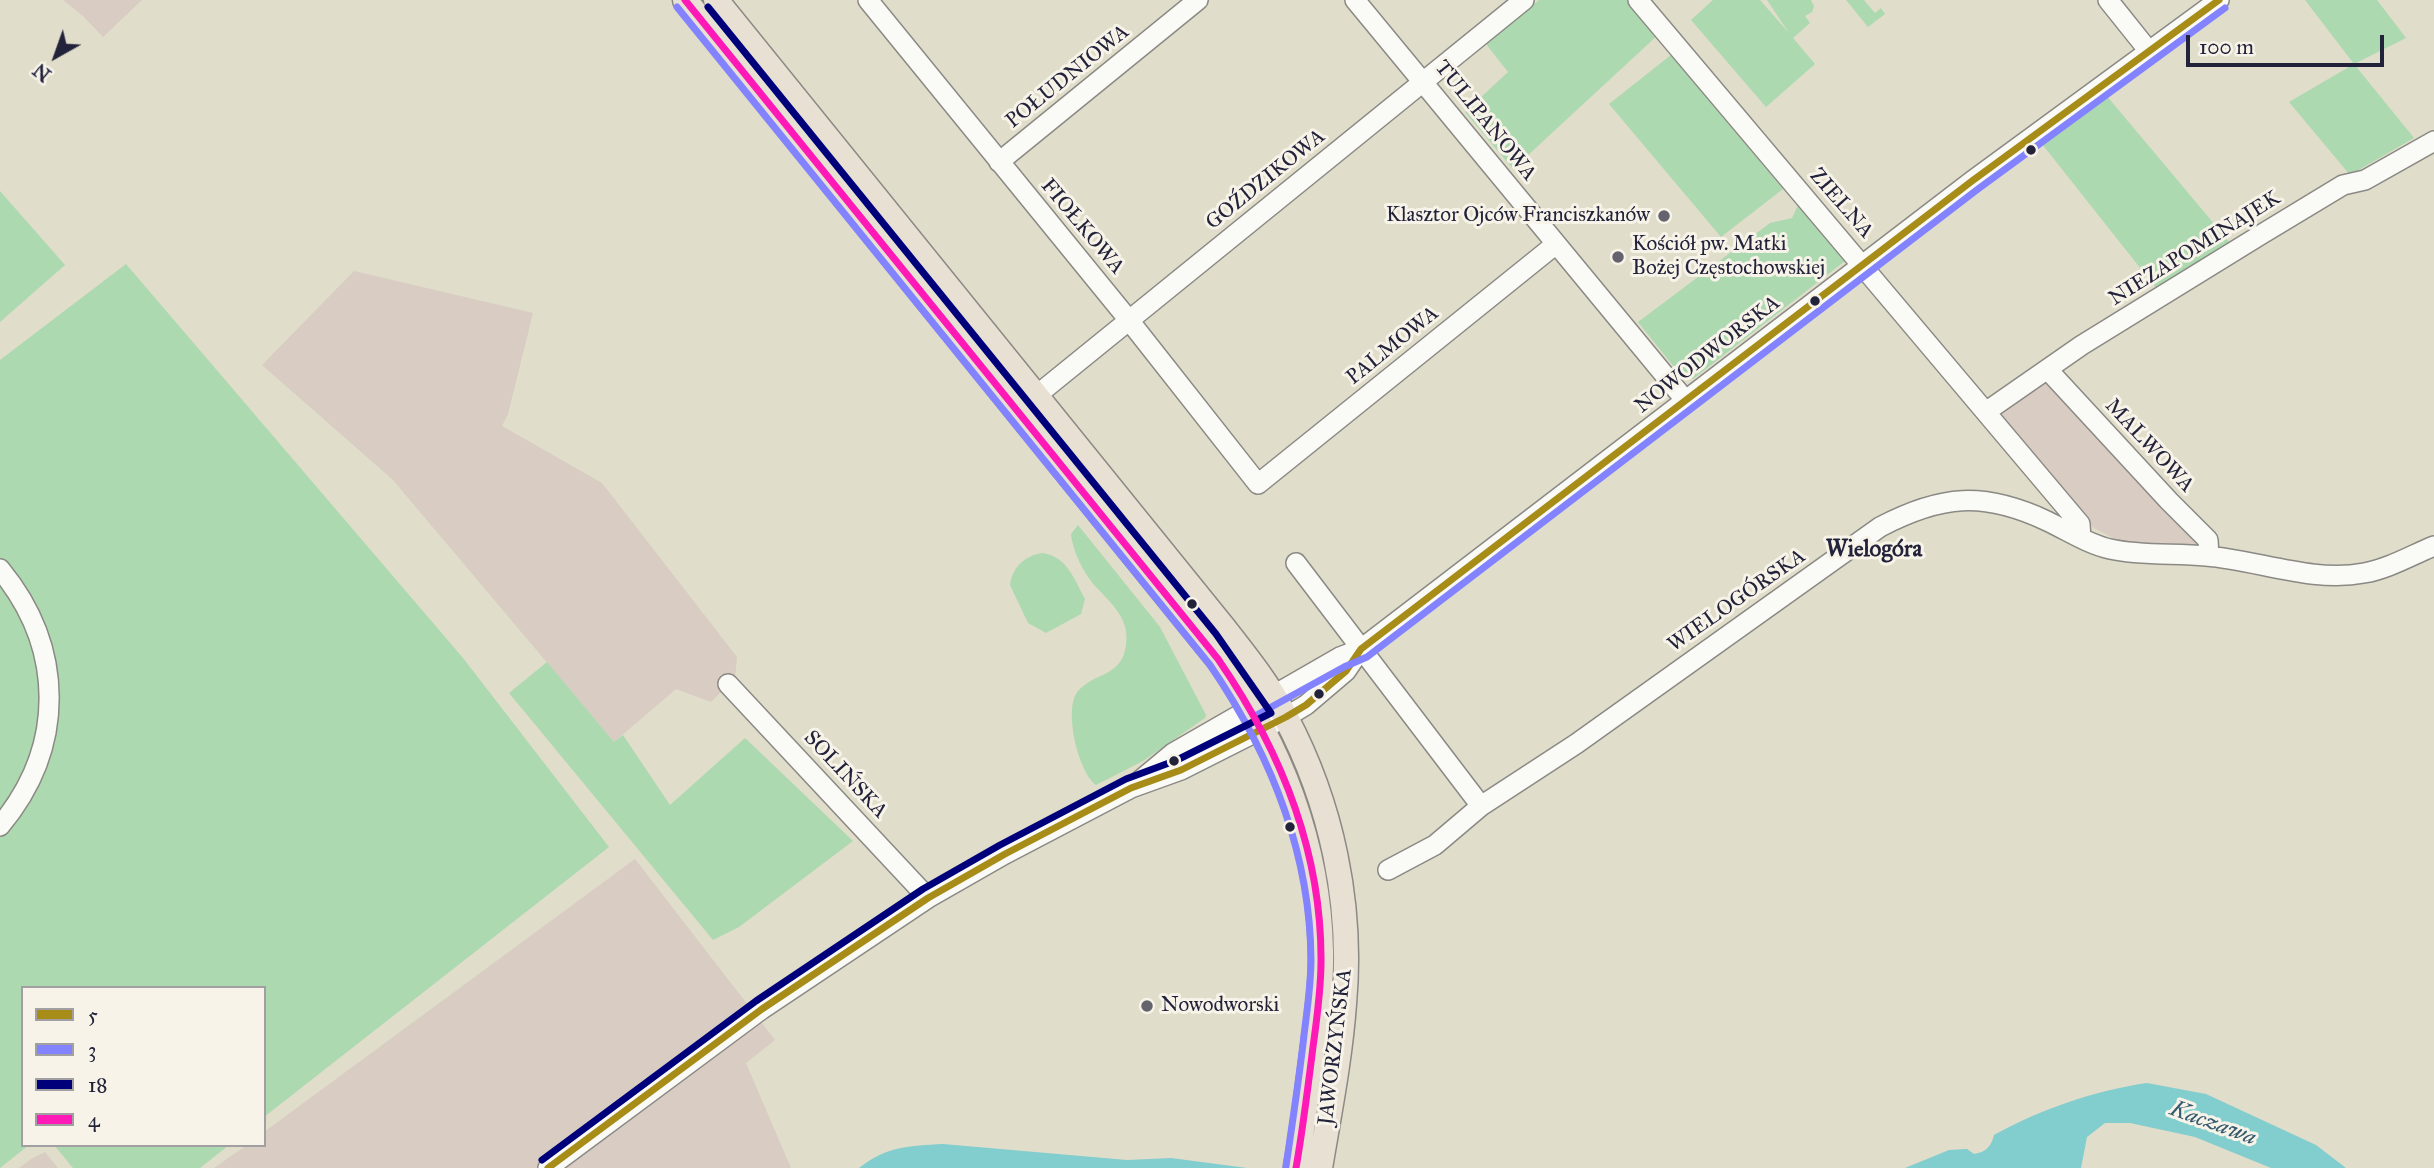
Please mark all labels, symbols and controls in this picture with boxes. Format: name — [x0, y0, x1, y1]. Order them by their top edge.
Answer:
street label: POŁUDNIOWA — [1001, 20, 1135, 134]
north arrow — [21, 21, 91, 91]
scale bar — [2189, 21, 2387, 65]
text: 100 m — [2199, 34, 2254, 60]
street label: TULIPANOWA — [1429, 56, 1541, 186]
text: N — [29, 58, 56, 86]
street label: GOŹDZIKOWA — [1201, 124, 1331, 236]
unlabelled marker — [2024, 143, 2038, 157]
street label: ZIELNA — [1804, 164, 1878, 244]
street label: FIOŁKOWA — [1035, 174, 1129, 280]
street label: NIEZAPOMINAJEK — [2105, 186, 2285, 312]
place label: Klasztor Ojców Franciszkanów — [1386, 203, 1650, 229]
marker: Klasztor Ojców Franciszkanów — [1656, 208, 1672, 224]
place label: Kościół pw. Matki Bożej Częstochowskiej — [1632, 232, 1825, 282]
marker: Kościół pw. Matki Bożej Częstochowskiej — [1610, 249, 1626, 265]
street label: NOWODWORSKA — [1631, 291, 1785, 419]
unlabelled marker — [1808, 294, 1822, 308]
street label: PALMOWA — [1342, 301, 1444, 391]
street label: MALWOWA — [2099, 394, 2199, 498]
district label: Wielogóra — [1826, 536, 1922, 564]
street label: WIELOGÓRSKA — [1663, 544, 1811, 658]
unlabelled marker — [1185, 597, 1199, 611]
unlabelled marker — [1312, 687, 1326, 701]
street label: SOLIŃSKA — [798, 726, 892, 824]
unlabelled marker — [1167, 754, 1181, 768]
unlabelled marker — [1283, 820, 1297, 834]
street label: JAWORZYŃSKA — [1314, 967, 1358, 1127]
legend — [21, 986, 266, 1147]
place label: Nowodworski — [1161, 993, 1279, 1019]
marker: Nowodworski — [1139, 998, 1155, 1014]
text: 5 — [88, 1002, 98, 1028]
text: 3 — [88, 1037, 96, 1063]
text: 18 — [88, 1072, 107, 1098]
water label: Kaczawa — [2166, 1096, 2260, 1152]
text: 4 — [88, 1107, 100, 1133]

